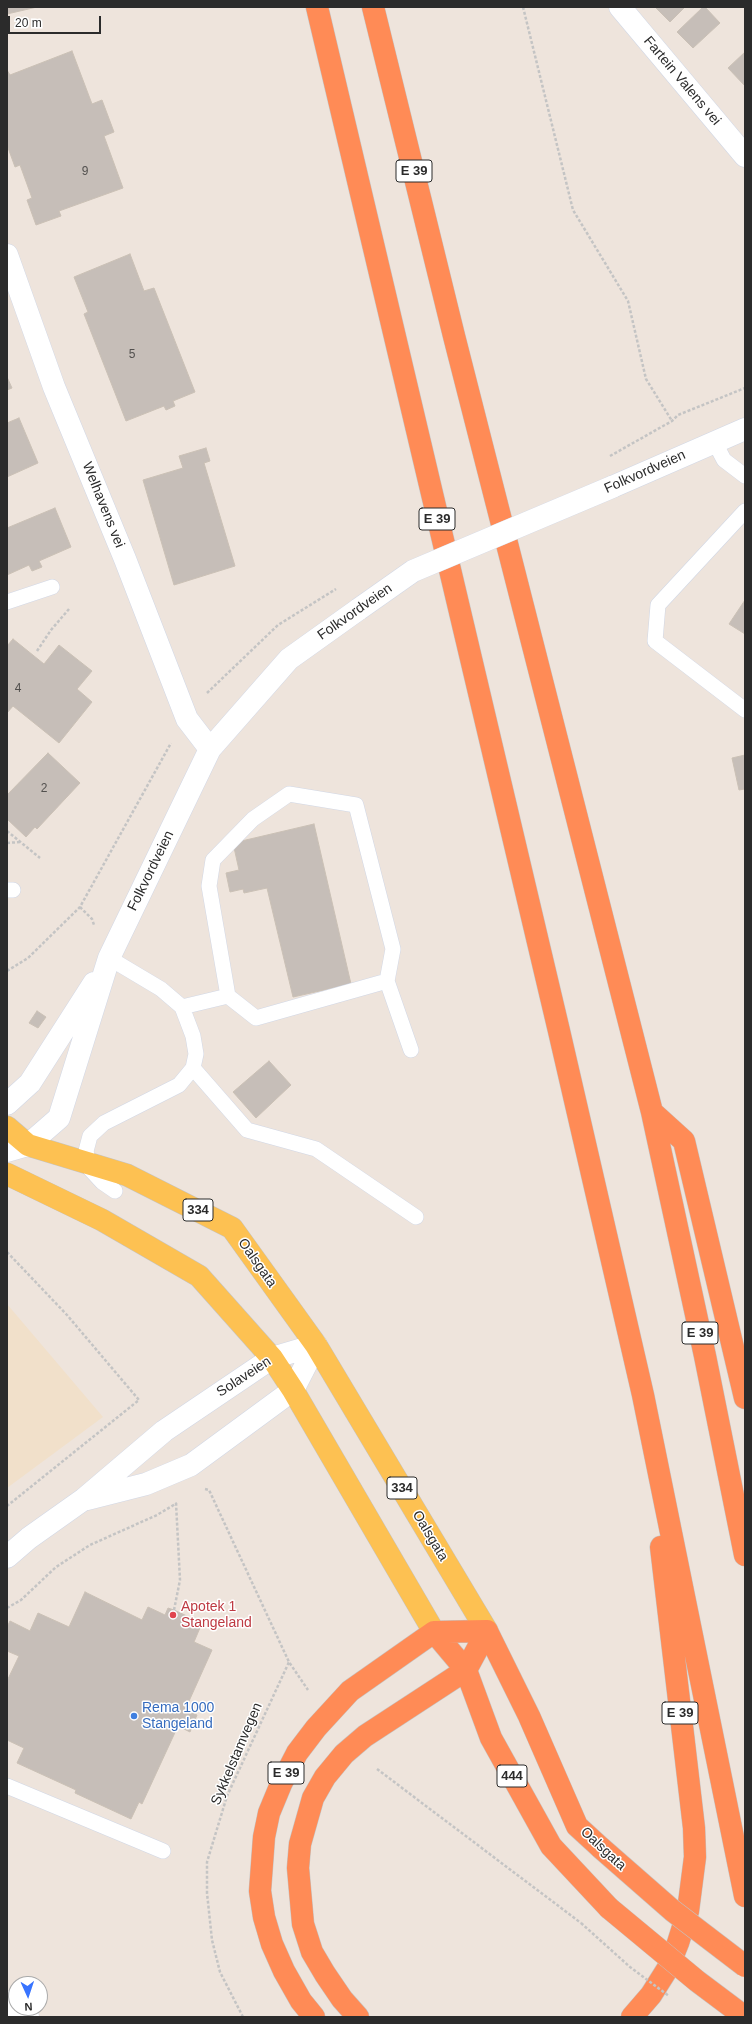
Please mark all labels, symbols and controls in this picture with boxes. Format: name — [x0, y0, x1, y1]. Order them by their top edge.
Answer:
scale bar — [10, 8, 103, 34]
text: 20 m — [15, 16, 42, 30]
street label: Fartein Valens vei — [640, 33, 724, 129]
road number: E 39 — [396, 160, 432, 182]
house number: 9 — [82, 165, 88, 179]
house number: 5 — [129, 348, 135, 362]
street label: Folkvordveien — [602, 447, 688, 497]
street label: Welhavens vei — [78, 460, 128, 550]
road number: E 39 — [419, 508, 455, 530]
street label: Folkvordveien — [314, 580, 396, 644]
house number: 4 — [15, 682, 21, 696]
house number: 2 — [41, 782, 47, 796]
street label: Folkvordveien — [124, 828, 178, 914]
road number: 334 — [183, 1199, 213, 1221]
street label: Oalsgata — [234, 1235, 280, 1291]
road number: E 39 — [682, 1322, 718, 1344]
street label: Solaveien — [214, 1353, 274, 1401]
road number: 334 — [387, 1477, 417, 1499]
street label: Oalsgata — [408, 1508, 452, 1564]
place label: Apotek 1 Stangeland — [181, 1599, 252, 1632]
marker: Apotek 1 Stangeland — [168, 1610, 178, 1620]
place label: Rema 1000 Stangeland — [142, 1700, 214, 1732]
street label: Sykkelstamvegen — [208, 1700, 266, 1808]
road number: E 39 — [662, 1702, 698, 1724]
marker: Rema 1000 Stangeland — [129, 1711, 139, 1721]
road number: E 39 — [268, 1762, 304, 1784]
road number: 444 — [497, 1765, 527, 1787]
street label: Oalsgata — [577, 1824, 629, 1874]
north arrow — [8, 1976, 48, 2016]
text: N — [24, 2001, 33, 2013]

